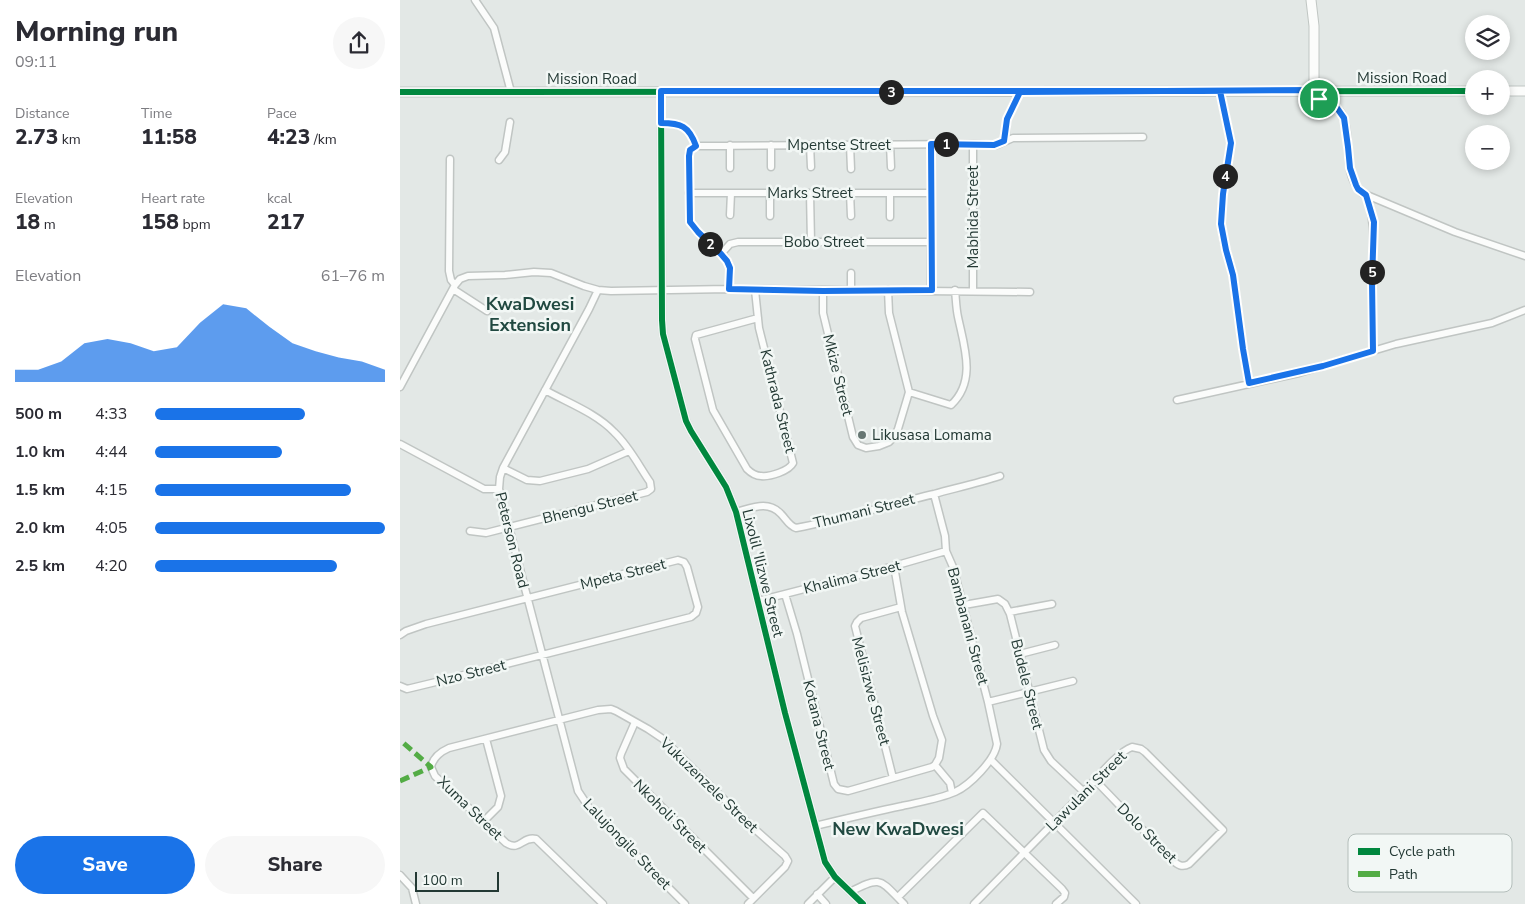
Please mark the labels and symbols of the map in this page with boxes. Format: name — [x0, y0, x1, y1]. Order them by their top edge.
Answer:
street label: Mission Road — [1357, 68, 1447, 88]
street label: Mission Road — [547, 69, 637, 89]
pin — [1298, 78, 1340, 120]
pin: 3 — [878, 80, 904, 104]
pin: 1 — [934, 132, 958, 156]
street label: Mpentse Street — [787, 135, 891, 155]
pin: 4 — [1212, 164, 1238, 188]
street label: Mabhida Street — [963, 165, 983, 269]
street label: Marks Street — [767, 183, 853, 203]
pin: 2 — [698, 232, 722, 256]
street label: Bobo Street — [784, 232, 865, 252]
pin: 5 — [1360, 260, 1384, 284]
district label: KwaDwesi Extension — [486, 292, 574, 337]
street label: Mkize Street — [818, 332, 858, 419]
street label: Kathrada Street — [755, 347, 801, 455]
place label: Likusasa Lomama — [872, 425, 992, 445]
marker: Likusasa Lomama — [856, 429, 868, 441]
street label: Bhengu Street — [540, 485, 640, 528]
street label: Thumani Street — [811, 489, 917, 533]
street label: Peterson Road — [490, 490, 534, 590]
street label: Lixolil 'Ilizwe Street — [737, 507, 789, 640]
street label: Mpeta Street — [578, 554, 669, 594]
street label: Khalima Street — [801, 555, 903, 599]
street label: Bambanani Street — [943, 565, 993, 688]
street label: Melisizwe Street — [847, 635, 895, 748]
street label: Budele Street — [1006, 637, 1048, 732]
street label: Nzo Street — [434, 655, 509, 691]
street label: Kotana Street — [798, 678, 840, 773]
street label: Vukuzenzele Street — [655, 732, 763, 838]
street label: Lawulani Street — [1041, 746, 1131, 836]
street label: Xuma Street — [433, 772, 508, 845]
street label: Nkoholi Street — [629, 775, 712, 858]
street label: Lalujongile Street — [579, 794, 676, 894]
street label: Dolo Street — [1113, 799, 1182, 868]
district label: New KwaDwesi — [832, 817, 964, 841]
legend — [1348, 834, 1512, 892]
text: Cycle path — [1389, 842, 1455, 861]
text: Path — [1389, 865, 1418, 884]
scale bar — [415, 869, 499, 892]

